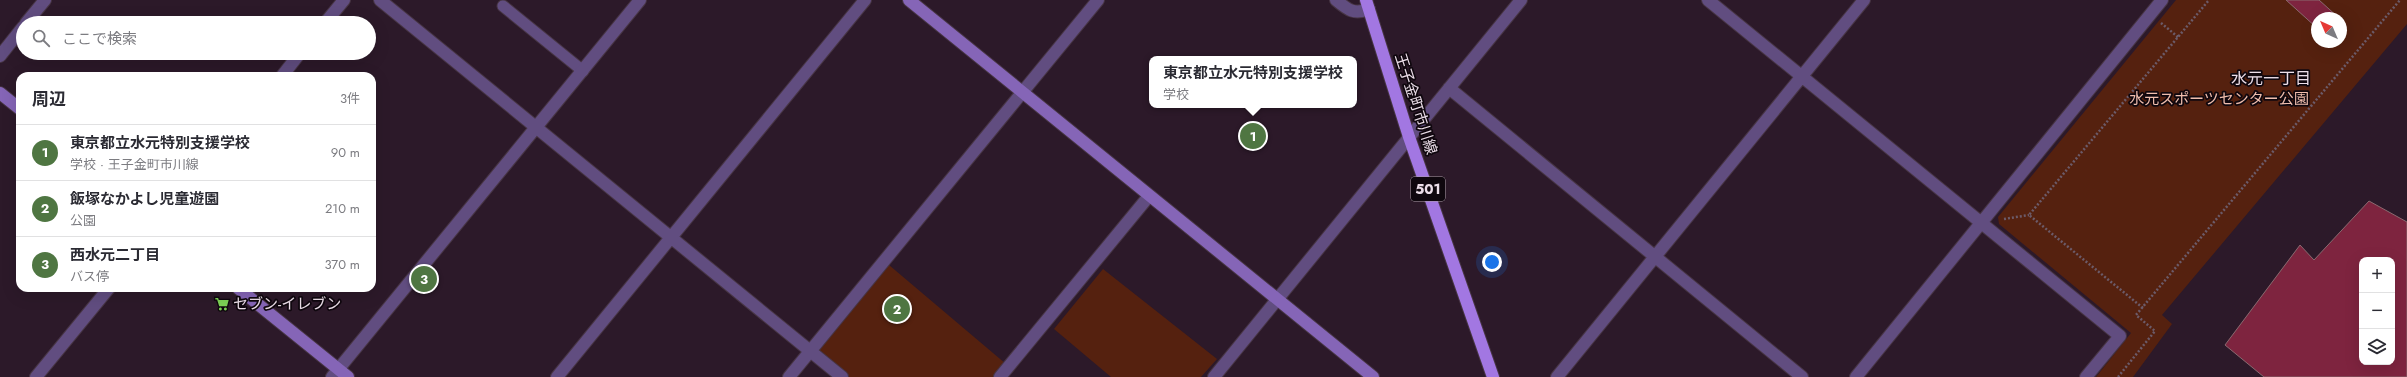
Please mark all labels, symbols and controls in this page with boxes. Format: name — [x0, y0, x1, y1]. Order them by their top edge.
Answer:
north arrow — [2311, 12, 2347, 48]
search box — [16, 16, 376, 60]
icon: search — [30, 27, 52, 49]
text: ここで検索 — [62, 28, 137, 50]
street label: 王子金町市川線 — [1389, 51, 1443, 157]
popup — [1149, 56, 1357, 108]
text: 東京都立水元特別支援学校 — [1163, 62, 1343, 84]
district label: 水元一丁目 — [2231, 67, 2311, 90]
text: 学校 — [1163, 85, 1189, 104]
text: 周辺 — [32, 87, 66, 111]
park label: 水元スポーツセンター公園 — [2129, 88, 2309, 110]
text: 3件 — [340, 89, 360, 108]
pin: 1 — [1240, 121, 1266, 151]
text: 東京都立水元特別支援学校 — [70, 132, 250, 154]
text: 1 — [42, 143, 48, 162]
text: 90 m — [331, 143, 360, 162]
text: 学校 · 王子金町市川線 — [70, 155, 199, 174]
road number: 501 — [1411, 177, 1445, 201]
text: 飯塚なかよし児童遊園 — [70, 188, 219, 210]
text: 2 — [41, 199, 49, 218]
text: 210 m — [325, 199, 360, 218]
text: 公園 — [70, 211, 96, 230]
text: 西水元二丁目 — [70, 244, 160, 266]
your location — [1482, 252, 1502, 272]
text: 3 — [41, 255, 49, 274]
text: 370 m — [324, 255, 360, 274]
map controls — [2359, 257, 2395, 365]
button: + — [2359, 257, 2395, 293]
pin: 3 — [411, 264, 437, 294]
text: バス停 — [70, 267, 109, 286]
place label: セブン-イレブン — [233, 293, 341, 315]
button: − — [2359, 293, 2395, 329]
pin: 2 — [884, 294, 910, 324]
supermarket icon: セブン-イレブン — [214, 296, 230, 312]
button: layers — [2359, 329, 2395, 365]

